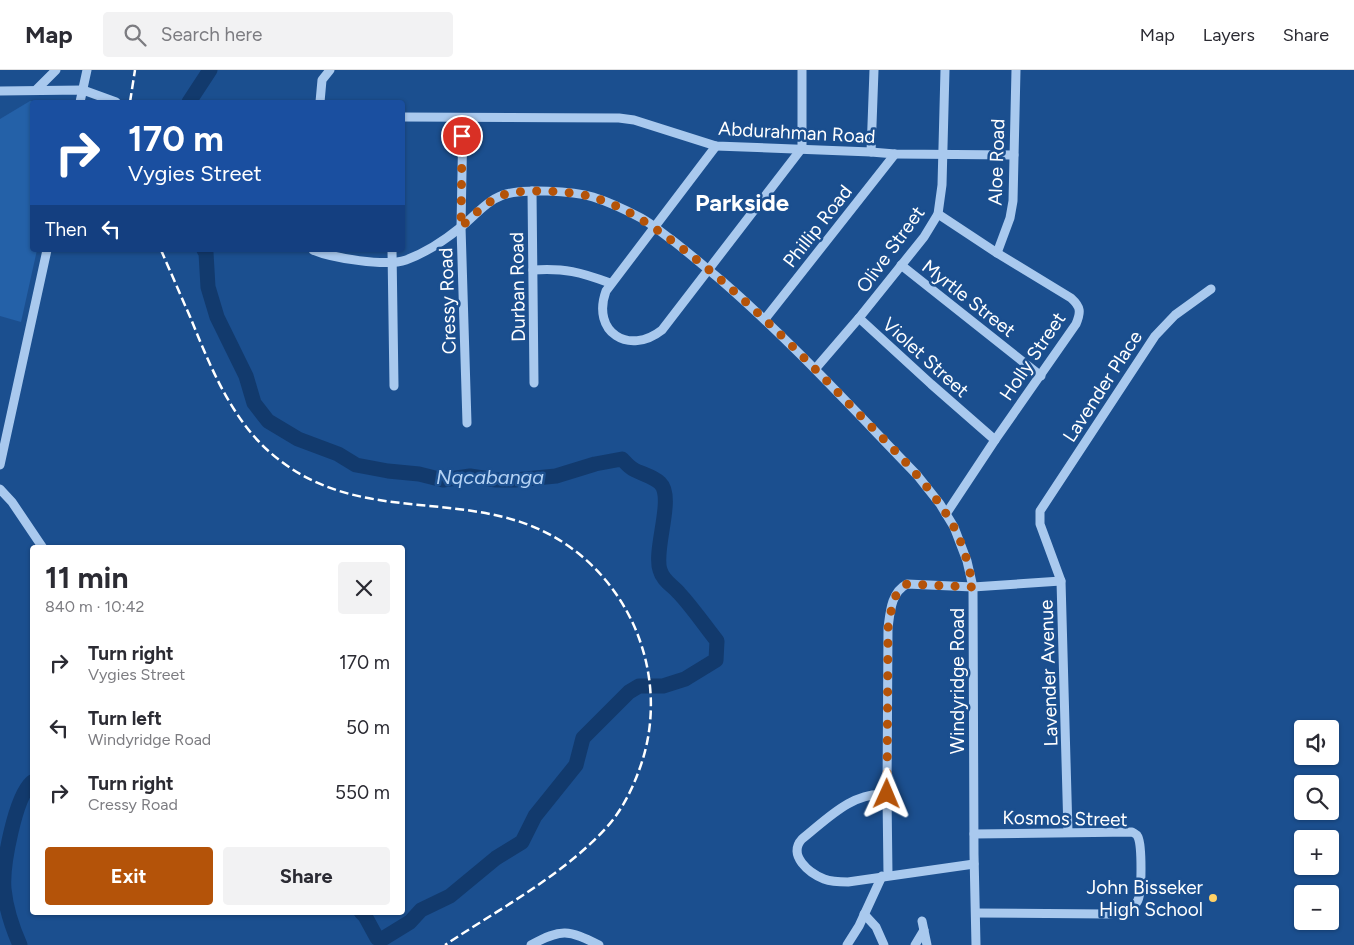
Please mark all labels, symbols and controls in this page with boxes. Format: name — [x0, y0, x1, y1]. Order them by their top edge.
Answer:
search box — [103, 12, 453, 57]
text: Map — [25, 20, 73, 49]
icon: search — [121, 21, 149, 49]
text: Search here — [161, 23, 262, 46]
text: Map — [1140, 24, 1175, 46]
text: Layers — [1203, 24, 1255, 46]
text: Share — [1283, 24, 1329, 46]
pin — [441, 115, 483, 157]
street label: Abdurahman Road — [718, 117, 876, 148]
text: 170 m — [128, 118, 224, 160]
street label: Aloe Road — [983, 118, 1010, 206]
icon: right — [45, 120, 110, 185]
icon: arrive — [448, 122, 476, 150]
text: Vygies Street — [128, 160, 262, 187]
street label: Phillip Road — [778, 180, 857, 272]
district label: Parkside — [695, 188, 789, 217]
street label: Olive Street — [851, 202, 929, 297]
icon: left — [97, 215, 125, 243]
text: Then — [45, 218, 87, 241]
street label: Durban Road — [505, 232, 530, 342]
street label: Cressy Road — [434, 247, 461, 355]
street label: Myrtle Street — [917, 255, 1020, 342]
street label: Holly Street — [994, 308, 1070, 405]
street label: Violet Street — [878, 313, 974, 402]
street label: Lavender Place — [1058, 326, 1147, 446]
water label: Nqcabanga — [436, 465, 544, 489]
text: 11 min — [45, 559, 129, 596]
button: close — [338, 562, 390, 614]
text: 840 m · 10:42 — [45, 597, 144, 616]
street label: Lavender Avenue — [1034, 599, 1063, 747]
street label: Windyridge Road — [946, 608, 969, 754]
text: Turn right — [88, 642, 174, 665]
icon: right — [45, 649, 73, 677]
text: 170 m — [339, 651, 390, 674]
text: Vygies Street — [88, 665, 185, 684]
text: Turn left — [88, 707, 162, 730]
icon: left — [45, 714, 73, 742]
text: 50 m — [346, 716, 390, 739]
map controls — [1294, 720, 1339, 930]
button: sound — [1294, 720, 1339, 765]
text: Windyridge Road — [88, 730, 211, 749]
position arrow — [860, 767, 912, 819]
text: Turn right — [88, 772, 174, 795]
button: search — [1294, 775, 1339, 820]
icon: right — [45, 779, 73, 807]
text: 550 m — [335, 781, 390, 804]
text: Cressy Road — [88, 795, 178, 814]
street label: Kosmos Street — [1002, 806, 1128, 831]
button: + — [1294, 830, 1339, 875]
button: Exit — [45, 847, 213, 905]
button: Share — [223, 847, 390, 905]
place label: John Bisseker High School — [1086, 876, 1204, 921]
button: − — [1294, 885, 1339, 930]
marker: John Bisseker High School — [1207, 892, 1219, 904]

